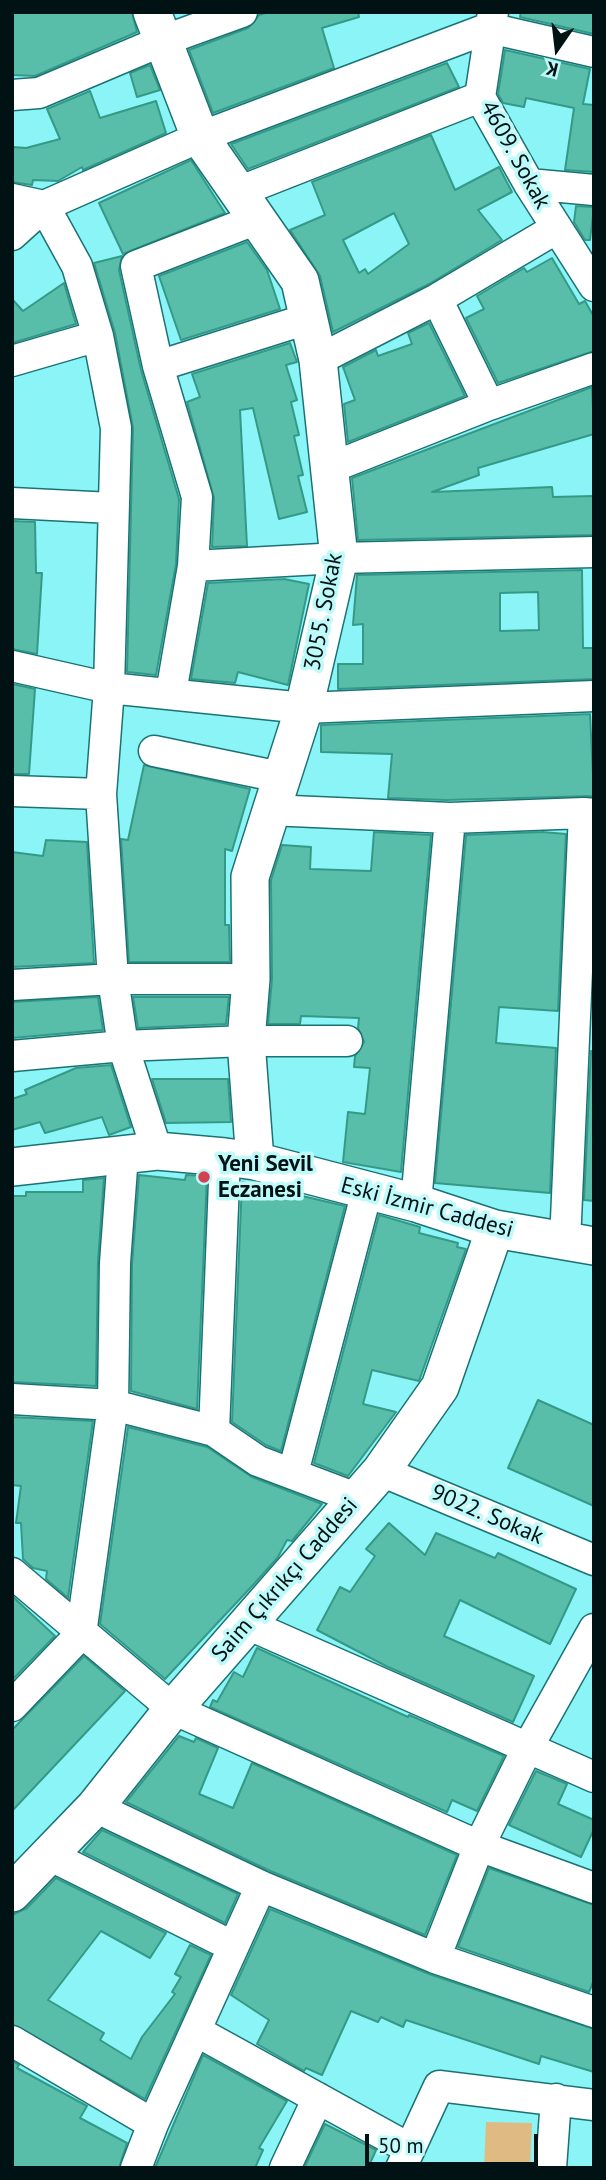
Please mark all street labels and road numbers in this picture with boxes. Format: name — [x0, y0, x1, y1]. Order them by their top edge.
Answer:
street label: 4609. Sokak — [474, 96, 556, 214]
street label: 3055. Sokak — [299, 551, 349, 673]
street label: Eski İzmir Caddesi — [338, 1172, 516, 1244]
street label: 9022. Sokak — [427, 1479, 547, 1551]
street label: Saim Çıkrıkçı Caddesi — [206, 1492, 364, 1668]

